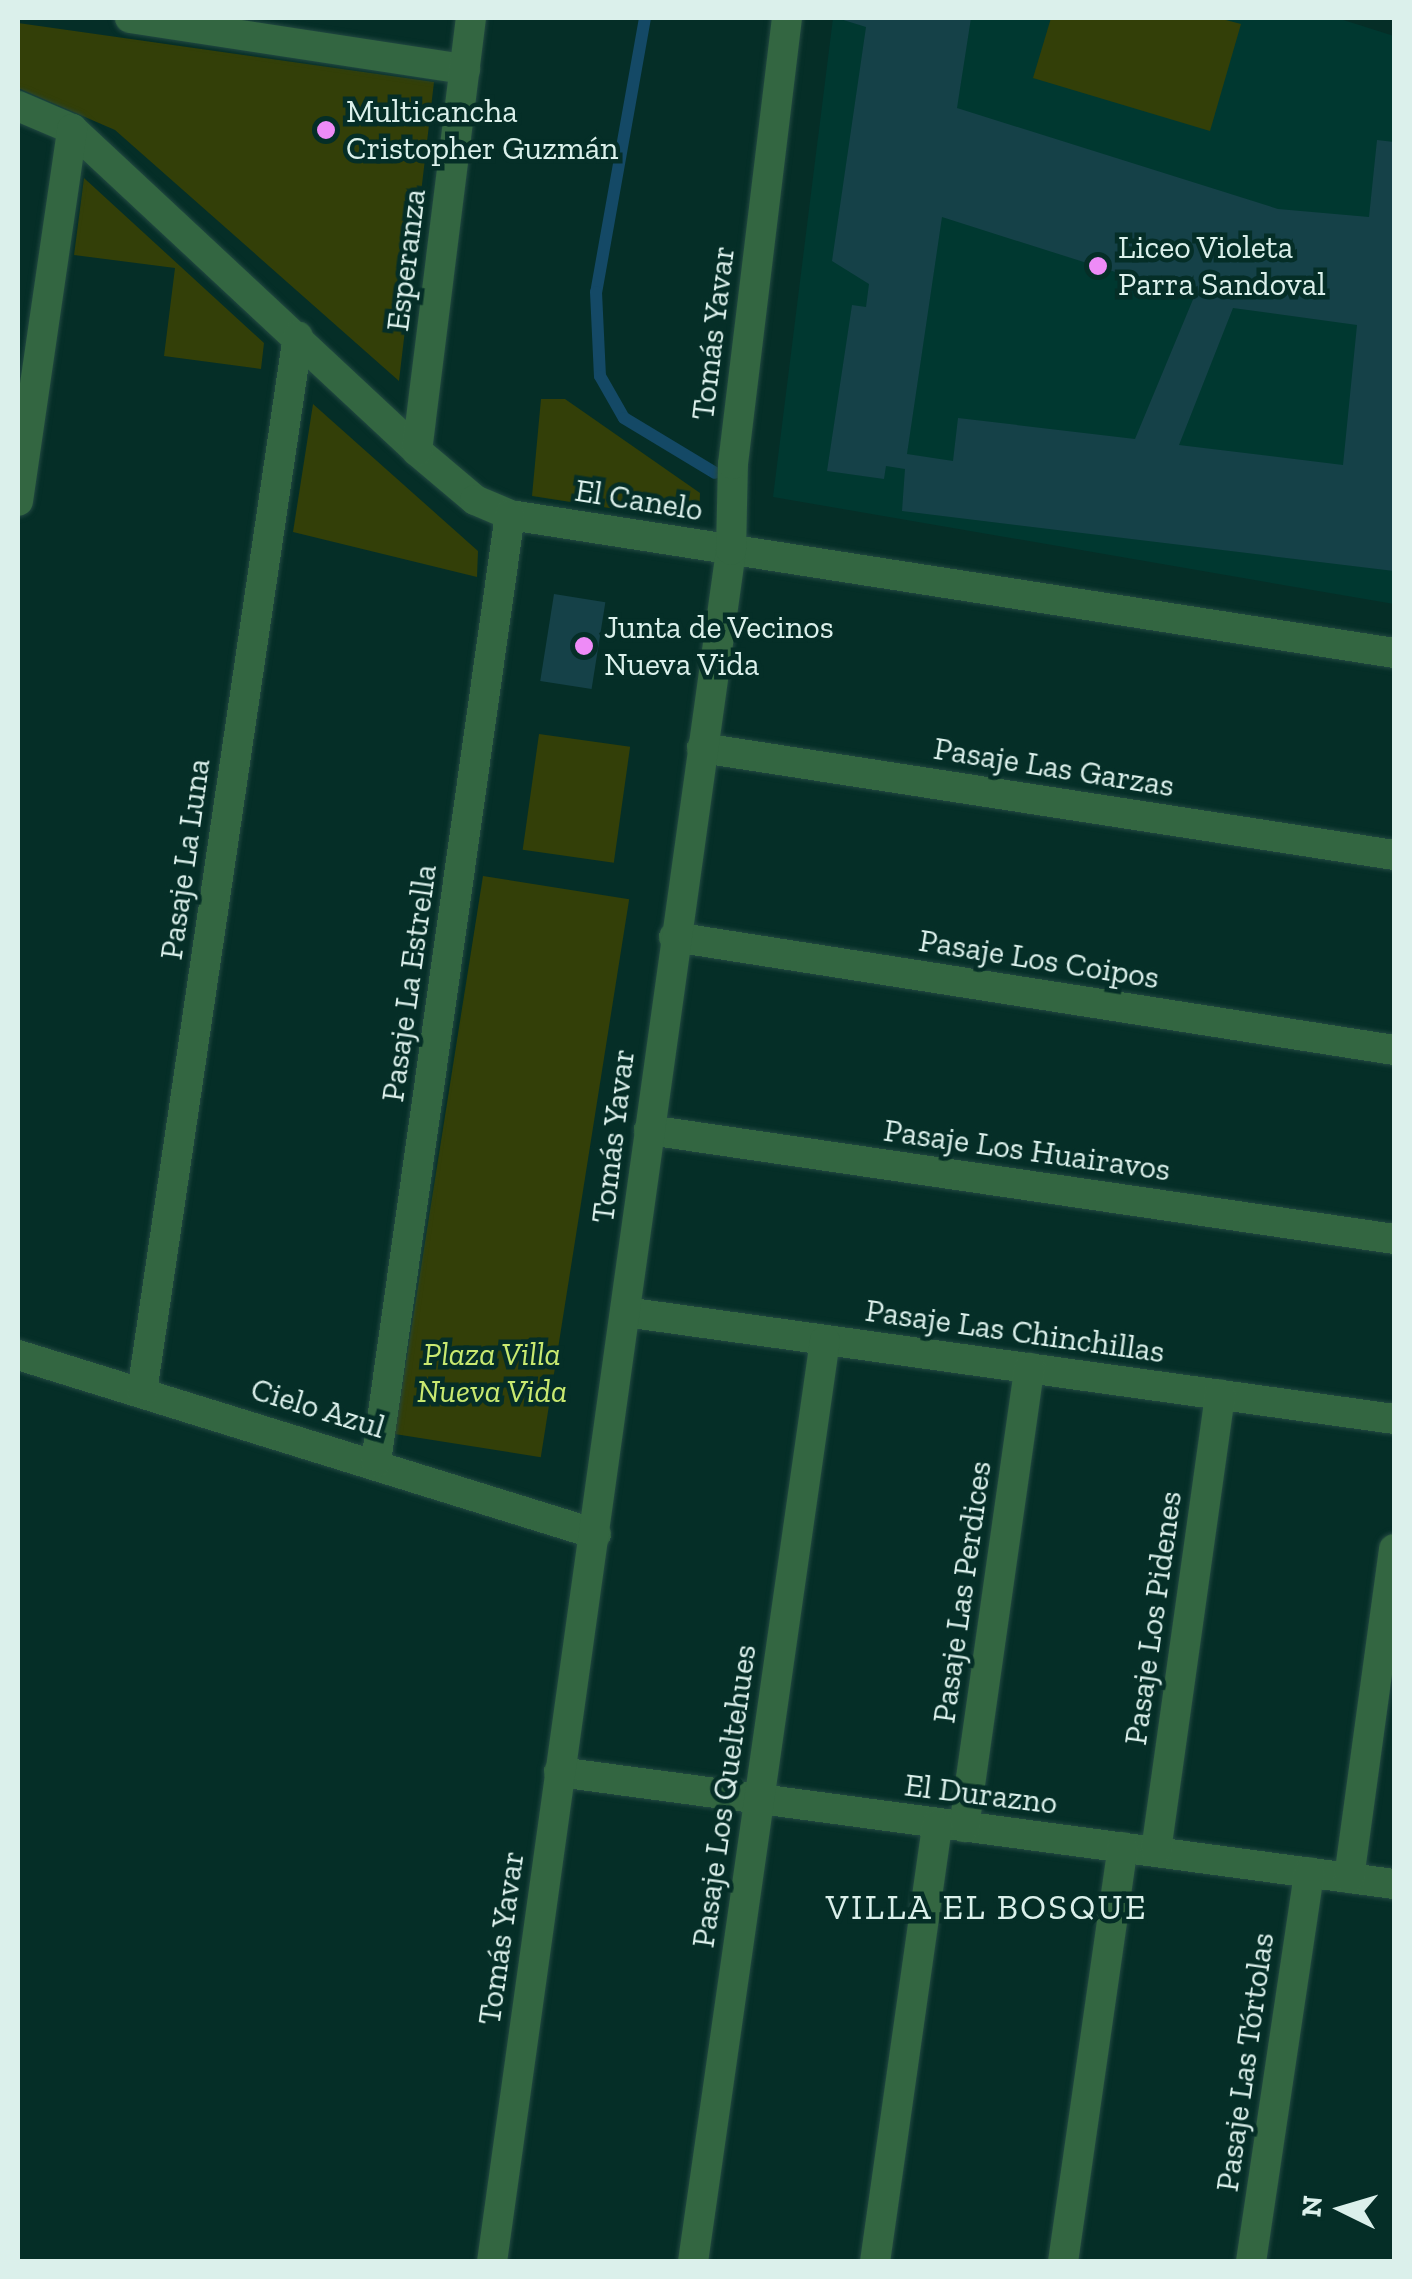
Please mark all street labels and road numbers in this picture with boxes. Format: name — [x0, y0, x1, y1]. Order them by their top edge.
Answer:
street label: Esperanza — [378, 187, 434, 333]
street label: Tomás Yavar — [683, 243, 743, 423]
street label: El Canelo — [572, 471, 706, 529]
street label: Pasaje Las Garzas — [931, 729, 1177, 805]
street label: Pasaje La Luna — [152, 756, 218, 962]
street label: Pasaje La Estrella — [373, 862, 445, 1104]
street label: Pasaje Los Coipos — [916, 921, 1162, 997]
street label: Tomás Yavar — [583, 1046, 643, 1226]
street label: Pasaje Los Huairavos — [881, 1111, 1173, 1189]
street label: Pasaje Las Chinchillas — [863, 1291, 1167, 1371]
street label: Cielo Azul — [246, 1369, 390, 1447]
street label: Pasaje Las Perdices — [925, 1459, 999, 1725]
street label: Pasaje Los Pidenes — [1116, 1489, 1190, 1747]
street label: Pasaje Los Queltehues — [684, 1642, 764, 1950]
street label: El Durazno — [902, 1766, 1060, 1822]
street label: Tomás Yavar — [470, 1848, 532, 2028]
street label: Pasaje Las Tórtolas — [1208, 1930, 1282, 2194]

